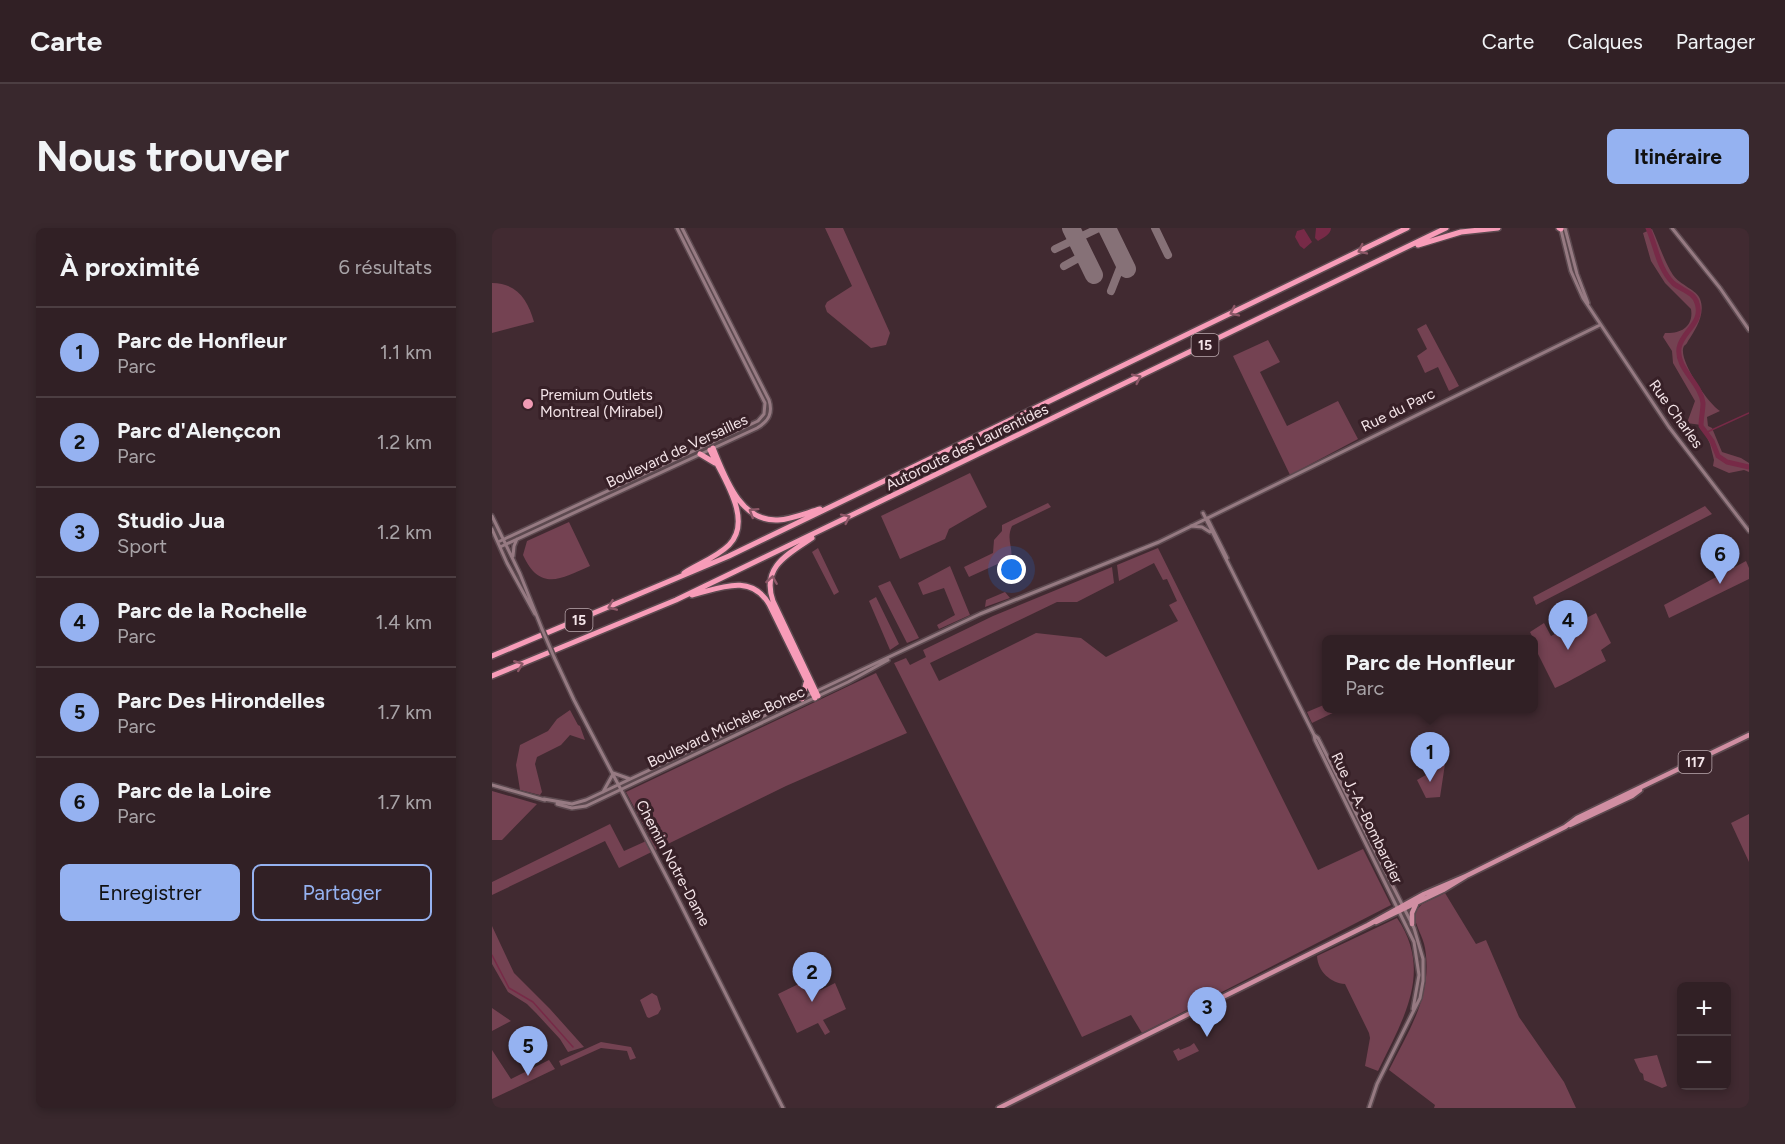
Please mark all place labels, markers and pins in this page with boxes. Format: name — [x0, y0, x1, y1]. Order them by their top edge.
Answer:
place label: Premium Outlets Montreal (Mirabel) — [540, 386, 663, 421]
marker: Premium Outlets Montreal (Mirabel) — [521, 397, 535, 411]
pin: 6 — [1700, 534, 1740, 584]
pin: 4 — [1548, 600, 1588, 650]
pin: 1 — [1410, 732, 1450, 782]
pin: 2 — [792, 952, 832, 1002]
pin: 3 — [1188, 988, 1226, 1037]
pin: 5 — [508, 1026, 548, 1076]

